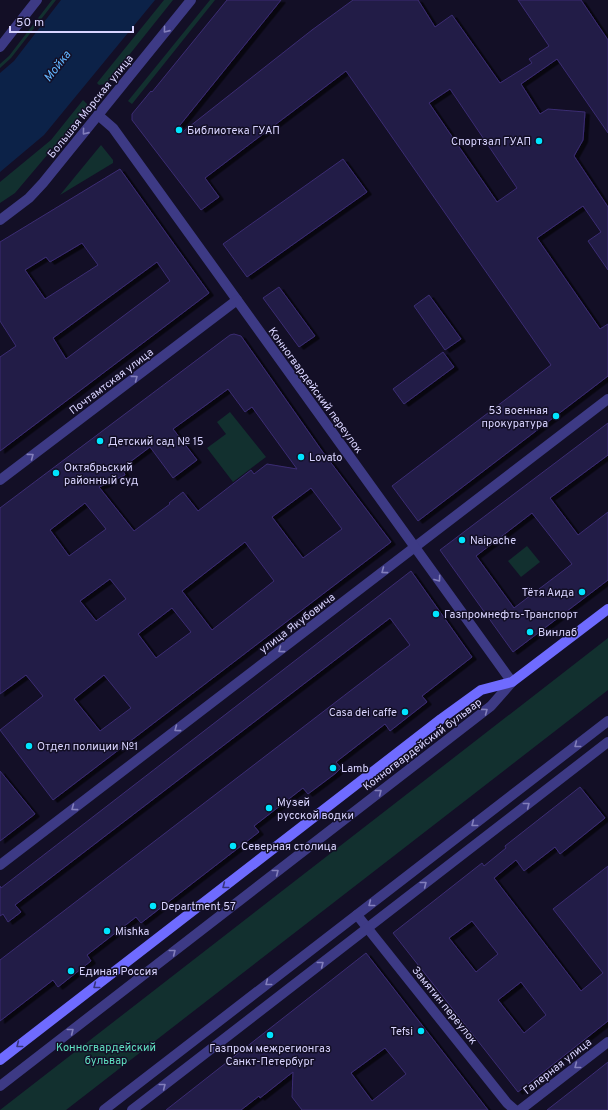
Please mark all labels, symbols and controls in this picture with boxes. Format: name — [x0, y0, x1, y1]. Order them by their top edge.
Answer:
scale bar — [10, 8, 133, 34]
text: 50 m — [16, 15, 44, 31]
one-way arrow — [164, 26, 171, 33]
water label: Мойка — [41, 47, 75, 85]
street label: Большая Морская улица — [45, 52, 137, 161]
place label: Библиотека ГУАП — [187, 124, 280, 138]
marker: Библиотека ГУАП — [174, 125, 184, 135]
one-way arrow — [82, 127, 89, 134]
place label: Спортзал ГУАП — [451, 135, 531, 149]
marker: Спортзал ГУАП — [534, 136, 544, 146]
street label: Конногвардейский переулок — [265, 325, 366, 456]
street label: Почтамтская улица — [67, 345, 157, 418]
one-way arrow — [130, 376, 137, 383]
place label: 53 военная прокуратура — [482, 404, 548, 431]
marker: 53 военная прокуратура — [551, 411, 561, 421]
place label: Детский сад № 15 — [108, 435, 204, 449]
marker: Детский сад № 15 — [95, 436, 105, 446]
place label: Lovato — [309, 451, 342, 465]
marker: Lovato — [296, 452, 306, 462]
one-way arrow — [27, 454, 34, 461]
place label: Октябрьский районный суд — [64, 461, 138, 488]
marker: Октябрьский районный суд — [51, 468, 61, 478]
place label: Naipache — [470, 534, 516, 548]
marker: Naipache — [457, 535, 467, 545]
one-way arrow — [381, 566, 388, 574]
one-way arrow — [433, 575, 441, 582]
place label: Тётя Аида — [522, 586, 574, 600]
marker: Тётя Аида — [577, 587, 587, 597]
street label: улица Якубовича — [257, 591, 339, 657]
place label: Газпромнефть-Транспорт — [444, 608, 578, 622]
marker: Газпромнефть-Транспорт — [431, 609, 441, 619]
place label: Винлаб — [538, 626, 577, 640]
marker: Винлаб — [525, 627, 535, 637]
one-way arrow — [278, 645, 285, 652]
street label: Конногвардейский бульвар — [360, 695, 485, 794]
place label: Casa dei caffe — [329, 706, 397, 720]
marker: Casa dei caffe — [400, 707, 410, 717]
one-way arrow — [480, 709, 487, 716]
one-way arrow — [175, 724, 182, 731]
place label: Отдел полиции №1 — [37, 740, 138, 754]
one-way arrow — [575, 740, 582, 747]
marker: Отдел полиции №1 — [24, 741, 34, 751]
place label: Lamb — [341, 762, 369, 776]
marker: Lamb — [328, 763, 338, 773]
one-way arrow — [374, 790, 381, 797]
place label: Музей русской водки — [277, 796, 354, 823]
one-way arrow — [71, 803, 78, 811]
marker: Музей русской водки — [264, 803, 274, 813]
one-way arrow — [523, 803, 530, 810]
one-way arrow — [472, 820, 479, 827]
place label: Северная столица — [241, 840, 337, 854]
marker: Северная столица — [228, 841, 238, 851]
one-way arrow — [272, 870, 279, 877]
one-way arrow — [222, 881, 229, 889]
one-way arrow — [420, 882, 427, 889]
one-way arrow — [369, 899, 376, 906]
place label: Department 57 — [161, 900, 236, 914]
marker: Department 57 — [148, 901, 158, 911]
place label: Mishka — [115, 925, 150, 939]
marker: Mishka — [102, 926, 112, 936]
one-way arrow — [169, 949, 176, 956]
one-way arrow — [317, 961, 324, 968]
street label: Замятин переулок — [408, 964, 480, 1048]
place label: Единая Россия — [79, 965, 157, 979]
marker: Единая Россия — [66, 966, 76, 976]
one-way arrow — [266, 979, 273, 986]
one-way arrow — [93, 981, 100, 988]
place label: Tefsi — [391, 1025, 413, 1039]
marker: Tefsi — [416, 1026, 426, 1036]
one-way arrow — [66, 1029, 73, 1036]
marker: Газпром межрегионгаз Санкт-Петербург — [265, 1030, 275, 1040]
street label: Галерная улица — [520, 1036, 595, 1098]
one-way arrow — [17, 1040, 24, 1047]
park label: Конногвардейский бульвар — [56, 1041, 156, 1068]
place label: Газпром межрегионгаз Санкт-Петербург — [209, 1042, 331, 1069]
one-way arrow — [575, 1061, 582, 1068]
one-way arrow — [159, 1084, 166, 1091]

